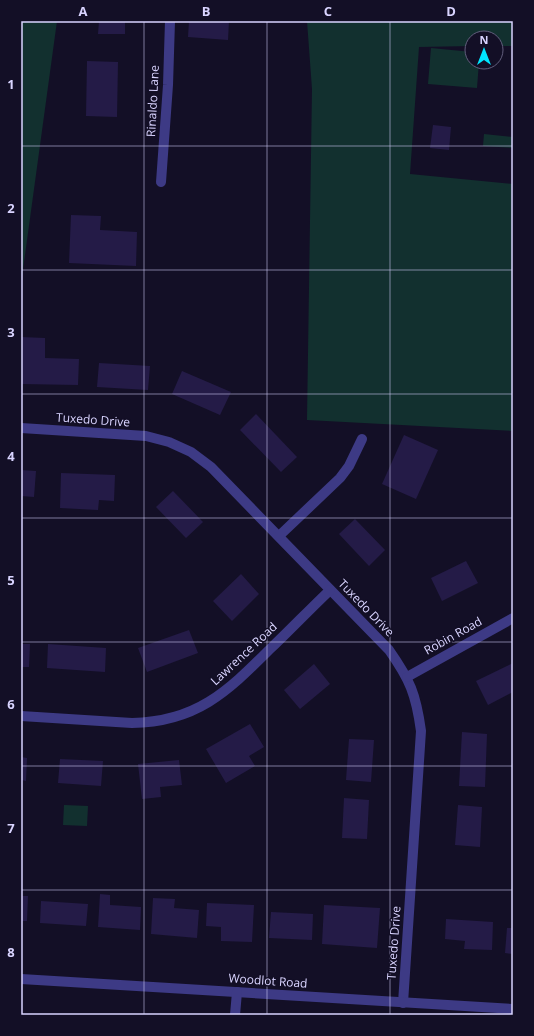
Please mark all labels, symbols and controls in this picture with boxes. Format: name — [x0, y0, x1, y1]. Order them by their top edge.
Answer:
text: A — [79, 2, 88, 20]
text: B — [202, 2, 211, 20]
text: C — [324, 2, 332, 20]
text: D — [446, 2, 456, 20]
north arrow — [464, 30, 504, 70]
text: N — [480, 32, 488, 47]
street label: Rinaldo Lane — [142, 64, 163, 137]
text: 1 — [7, 75, 15, 93]
text: 2 — [7, 199, 15, 217]
text: 3 — [7, 323, 15, 341]
street label: Tuxedo Drive — [56, 408, 131, 431]
text: 4 — [7, 447, 15, 465]
text: 5 — [7, 571, 15, 589]
street label: Tuxedo Drive — [335, 575, 398, 640]
street label: Robin Road — [421, 613, 485, 659]
street label: Lawrence Road — [207, 618, 281, 689]
text: 6 — [7, 695, 15, 713]
text: 7 — [7, 819, 15, 837]
street label: Tuxedo Drive — [382, 905, 405, 980]
text: 8 — [7, 943, 15, 961]
street label: Woodlot Road — [228, 969, 308, 992]

